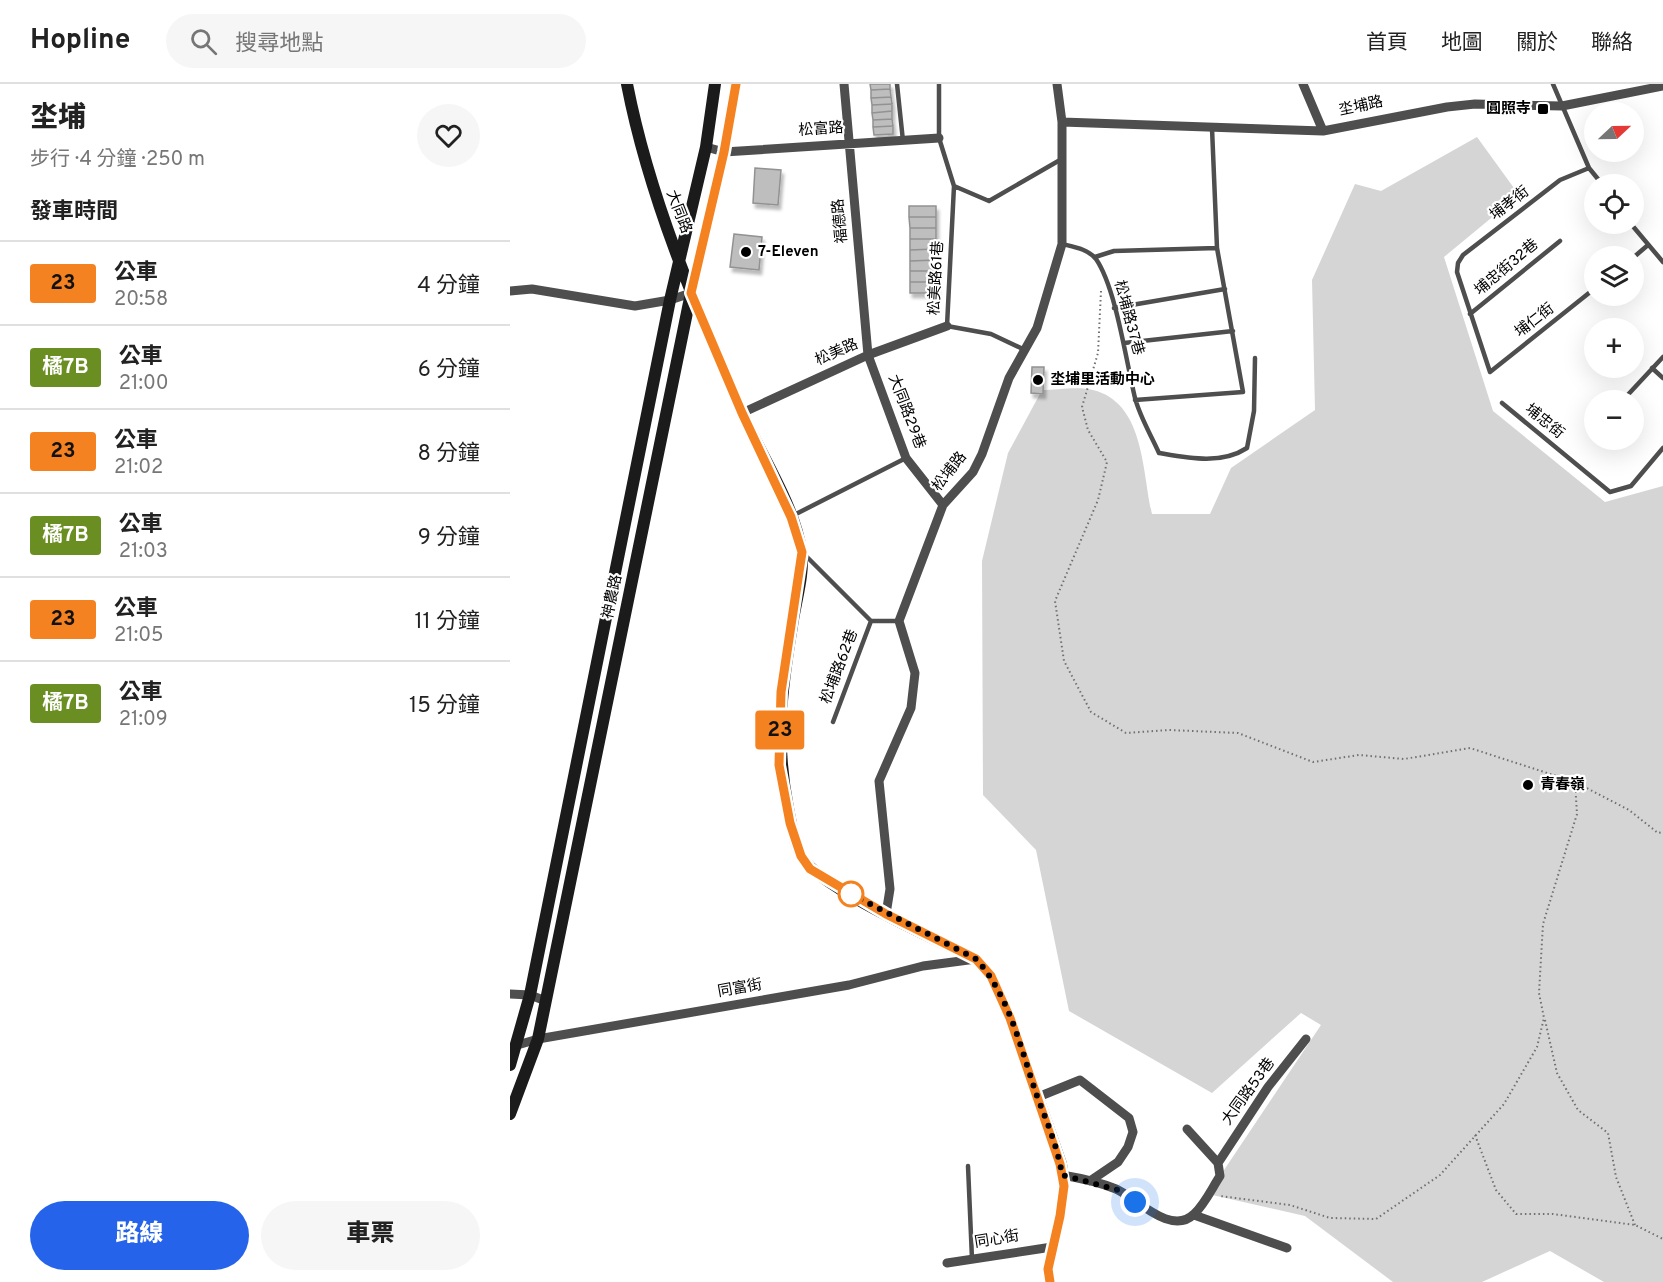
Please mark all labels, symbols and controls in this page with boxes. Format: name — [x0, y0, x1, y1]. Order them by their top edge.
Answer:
search box — [166, 14, 586, 68]
text: Hopline — [30, 23, 130, 59]
icon: search — [187, 25, 220, 58]
text: 首頁 — [1366, 30, 1408, 57]
text: 地圖 — [1441, 30, 1483, 57]
text: 關於 — [1516, 30, 1558, 57]
text: 聯絡 — [1591, 30, 1633, 57]
text: 搜尋地點 — [235, 31, 323, 58]
street label: 坔埔路 — [1337, 92, 1385, 121]
place label: 圓照寺 — [1486, 100, 1531, 119]
text: 坔埔 — [30, 101, 86, 137]
marker: 圓照寺 — [1536, 102, 1550, 116]
north arrow — [1584, 102, 1644, 162]
map controls — [1584, 102, 1644, 450]
button: heart — [417, 104, 480, 167]
street label: 松富路 — [798, 119, 844, 141]
text: 步行 · 4 分鐘 · 250 m — [30, 147, 205, 173]
button: locate — [1584, 174, 1644, 234]
street label: 埔孝街 — [1486, 182, 1534, 225]
street label: 大同路 — [661, 188, 695, 236]
street label: 福德路 — [829, 198, 852, 244]
text: 發車時間 — [30, 199, 118, 226]
street label: 埔忠街32巷 — [1470, 235, 1543, 300]
street label: 松美路61巷 — [926, 240, 948, 316]
place label: 7-Eleven — [758, 243, 819, 262]
marker: 7-Eleven — [739, 245, 753, 259]
button: layers — [1584, 246, 1644, 306]
text: 公車 — [114, 260, 158, 287]
text: 23 — [50, 270, 76, 297]
text: 4 分鐘 — [417, 273, 480, 300]
street label: 松埔路37巷 — [1109, 278, 1148, 358]
text: 20:58 — [114, 287, 168, 313]
street label: 埔仁街 — [1511, 299, 1559, 342]
button: + — [1584, 318, 1644, 378]
street label: 松美路 — [813, 335, 861, 371]
text: 公車 — [119, 344, 163, 371]
text: 橘7B — [42, 354, 89, 381]
text: 6 分鐘 — [418, 357, 480, 384]
place label: 坔埔里活動中心 — [1050, 370, 1155, 390]
text: 21:00 — [119, 371, 169, 397]
street label: 大同路29巷 — [883, 372, 929, 452]
marker: 坔埔里活動中心 — [1031, 373, 1045, 387]
button: − — [1584, 390, 1644, 450]
street label: 埔忠街 — [1521, 400, 1568, 444]
text: 公車 — [114, 428, 158, 455]
text: 23 — [50, 438, 76, 465]
text: 8 分鐘 — [417, 441, 480, 468]
street label: 松埔路 — [928, 448, 971, 496]
text: 21:02 — [114, 455, 163, 481]
text: 公車 — [119, 512, 163, 539]
text: 橘7B — [42, 522, 89, 549]
text: 9 分鐘 — [418, 525, 480, 552]
text: 21:03 — [119, 539, 168, 565]
street label: 神農路 — [599, 573, 627, 621]
text: 公車 — [114, 596, 158, 623]
text: 23 — [50, 606, 76, 633]
text: 11 分鐘 — [414, 609, 480, 636]
text: 21:05 — [114, 623, 163, 649]
street label: 松埔路62巷 — [816, 627, 863, 707]
text: 公車 — [119, 680, 163, 707]
text: 橘7B — [42, 690, 89, 717]
text: 15 分鐘 — [409, 693, 480, 720]
text: 21:09 — [119, 707, 168, 733]
line badge: 23 — [753, 710, 807, 750]
text: 23 — [767, 717, 793, 744]
place label: 青春嶺 — [1540, 776, 1585, 795]
marker: 青春嶺 — [1521, 778, 1535, 792]
unlabelled marker — [838, 881, 864, 907]
street label: 同富街 — [716, 976, 764, 1002]
street label: 大同路53巷 — [1218, 1055, 1280, 1129]
your location — [1120, 1187, 1150, 1217]
button: 路線 — [30, 1201, 249, 1270]
button: 車票 — [261, 1201, 480, 1270]
street label: 同心街 — [973, 1227, 1021, 1253]

